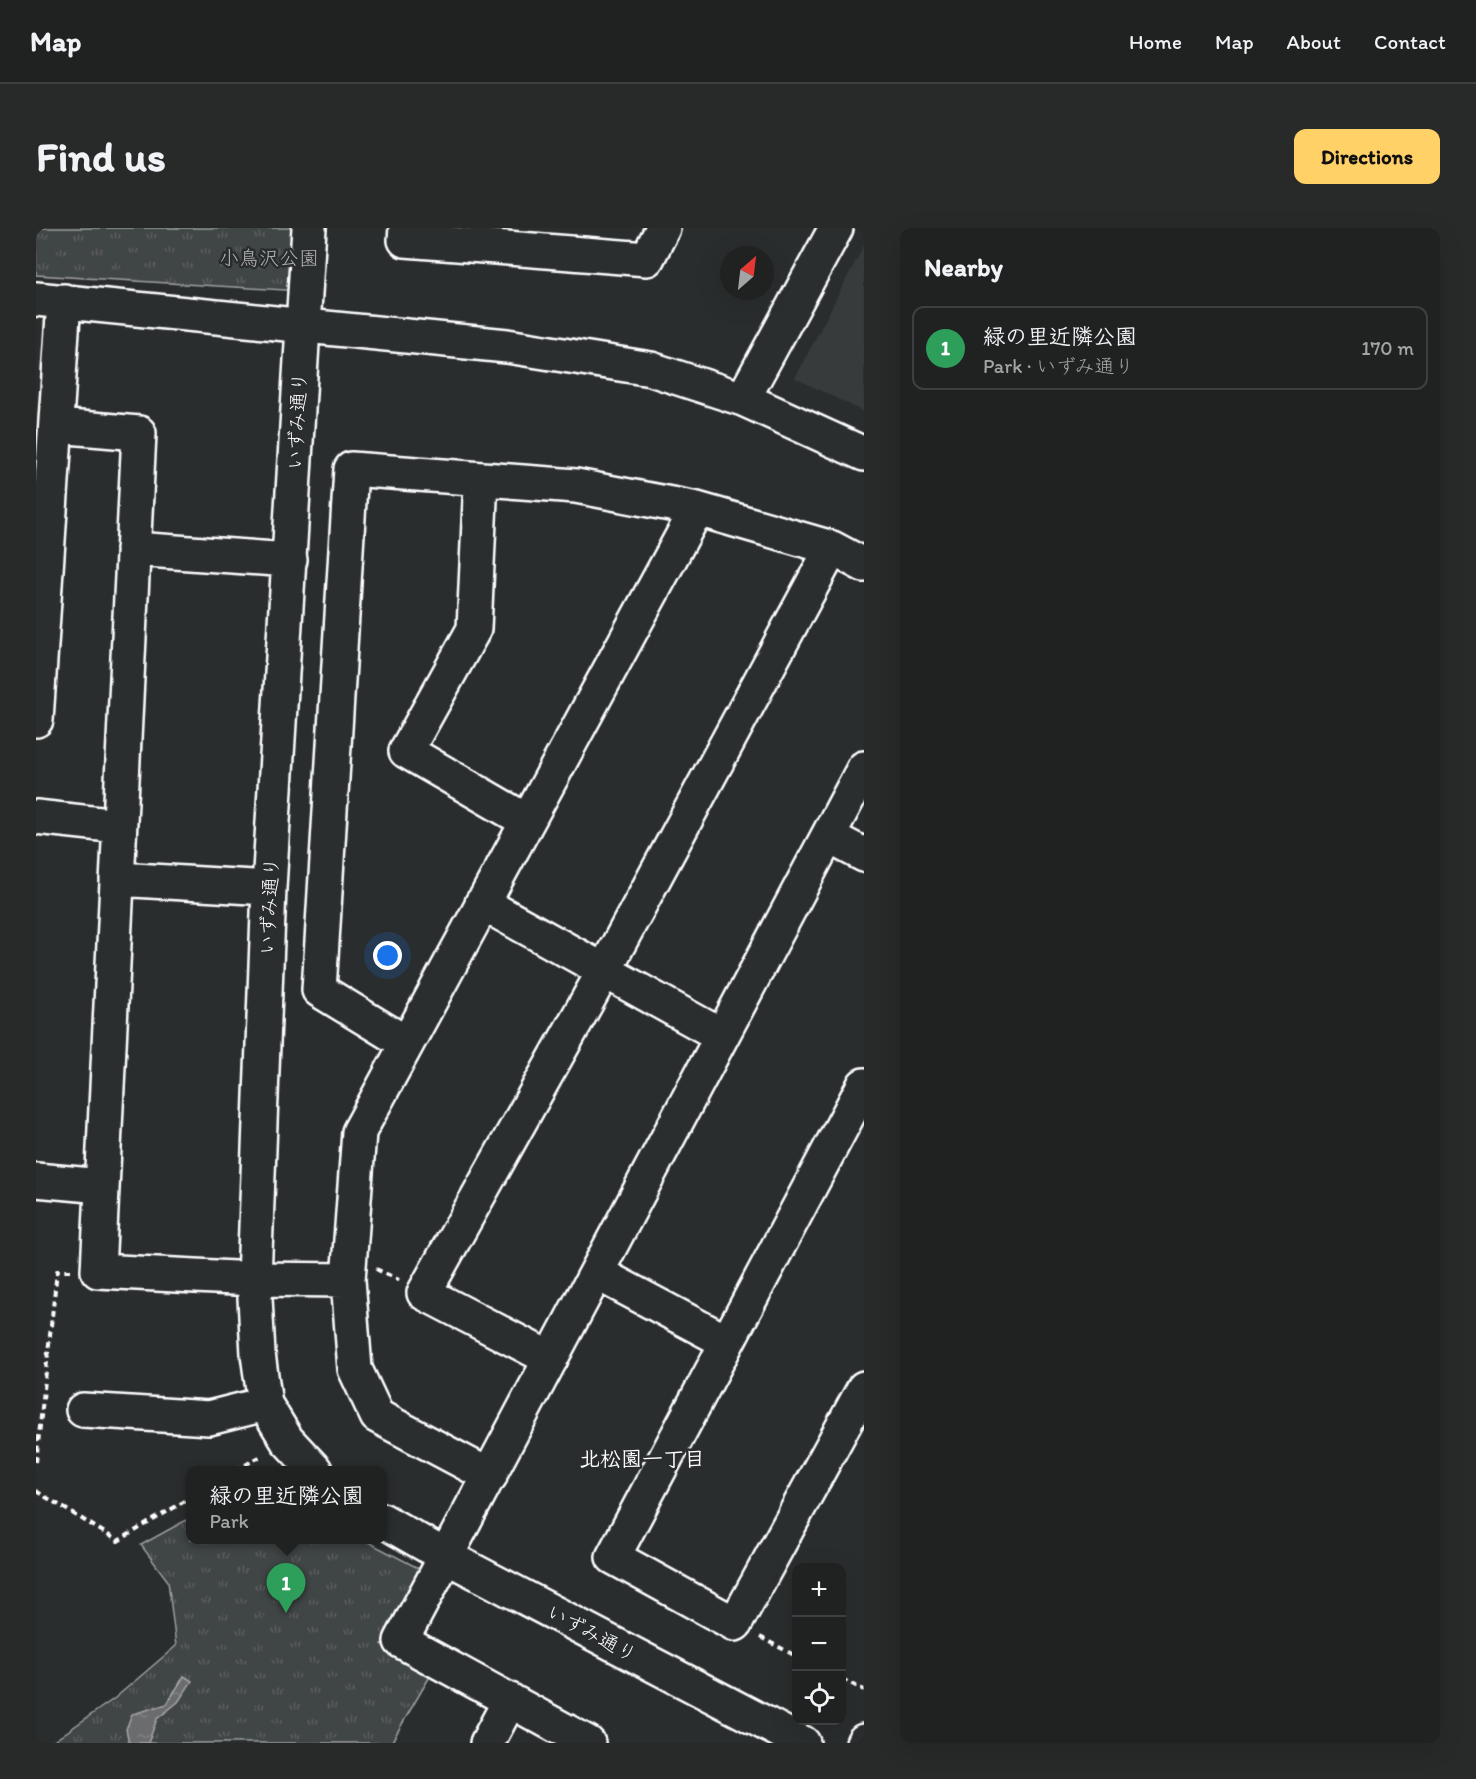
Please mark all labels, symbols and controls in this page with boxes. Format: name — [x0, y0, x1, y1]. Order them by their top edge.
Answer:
text: Map — [30, 24, 81, 58]
text: Home — [1129, 29, 1182, 54]
text: Map — [1215, 29, 1254, 54]
text: About — [1287, 29, 1341, 54]
text: Contact — [1374, 29, 1446, 54]
button: Directions — [1294, 129, 1440, 184]
text: Find us — [36, 131, 166, 182]
park label: 小鳥沢公園 — [219, 246, 319, 270]
north arrow — [720, 246, 774, 300]
text: Nearby — [924, 251, 1003, 283]
text: 緑の里近隣公園 — [983, 323, 1137, 350]
text: 1 — [941, 336, 950, 360]
text: 170 m — [1361, 336, 1414, 360]
text: Park · いずみ通り — [983, 354, 1135, 378]
street label: いずみ通り — [282, 371, 312, 471]
street label: いずみ通り — [254, 856, 284, 956]
your location — [373, 941, 402, 970]
district label: 北松園一丁目 — [579, 1446, 705, 1471]
popup — [186, 1466, 387, 1544]
text: 緑の里近隣公園 — [209, 1482, 364, 1509]
text: Park — [209, 1509, 249, 1533]
map controls — [792, 1563, 846, 1725]
button: + — [792, 1563, 846, 1617]
pin: 1 — [266, 1564, 306, 1613]
street label: いずみ通り — [543, 1599, 641, 1667]
button: − — [792, 1617, 846, 1671]
button: locate — [792, 1671, 846, 1725]

